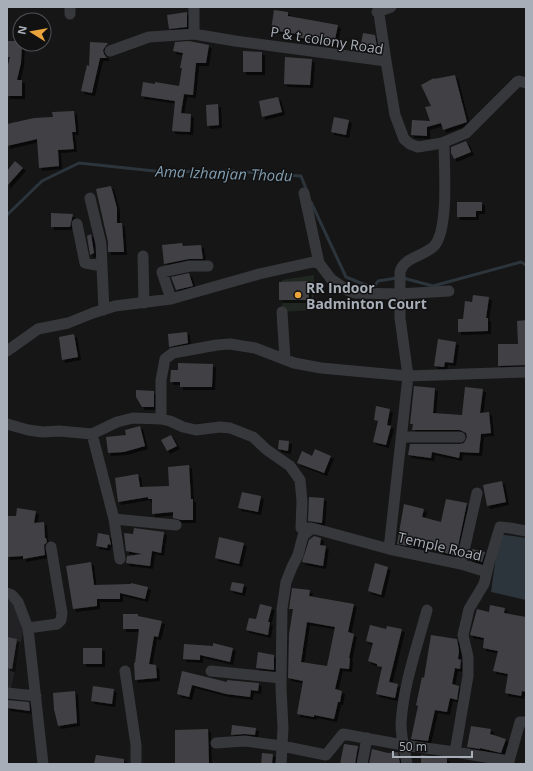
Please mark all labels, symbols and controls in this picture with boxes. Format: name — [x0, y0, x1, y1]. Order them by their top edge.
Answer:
north arrow — [12, 12, 52, 52]
street label: P & t colony Road — [269, 22, 385, 58]
text: N — [13, 24, 30, 36]
water label: Ama Izhanjan Thodu — [154, 161, 293, 185]
place label: RR Indoor Badminton Court — [306, 278, 427, 313]
marker: RR Indoor Badminton Court — [293, 290, 303, 300]
street label: Temple Road — [396, 527, 484, 565]
scale bar — [393, 733, 472, 759]
text: 50 m — [399, 738, 427, 755]

